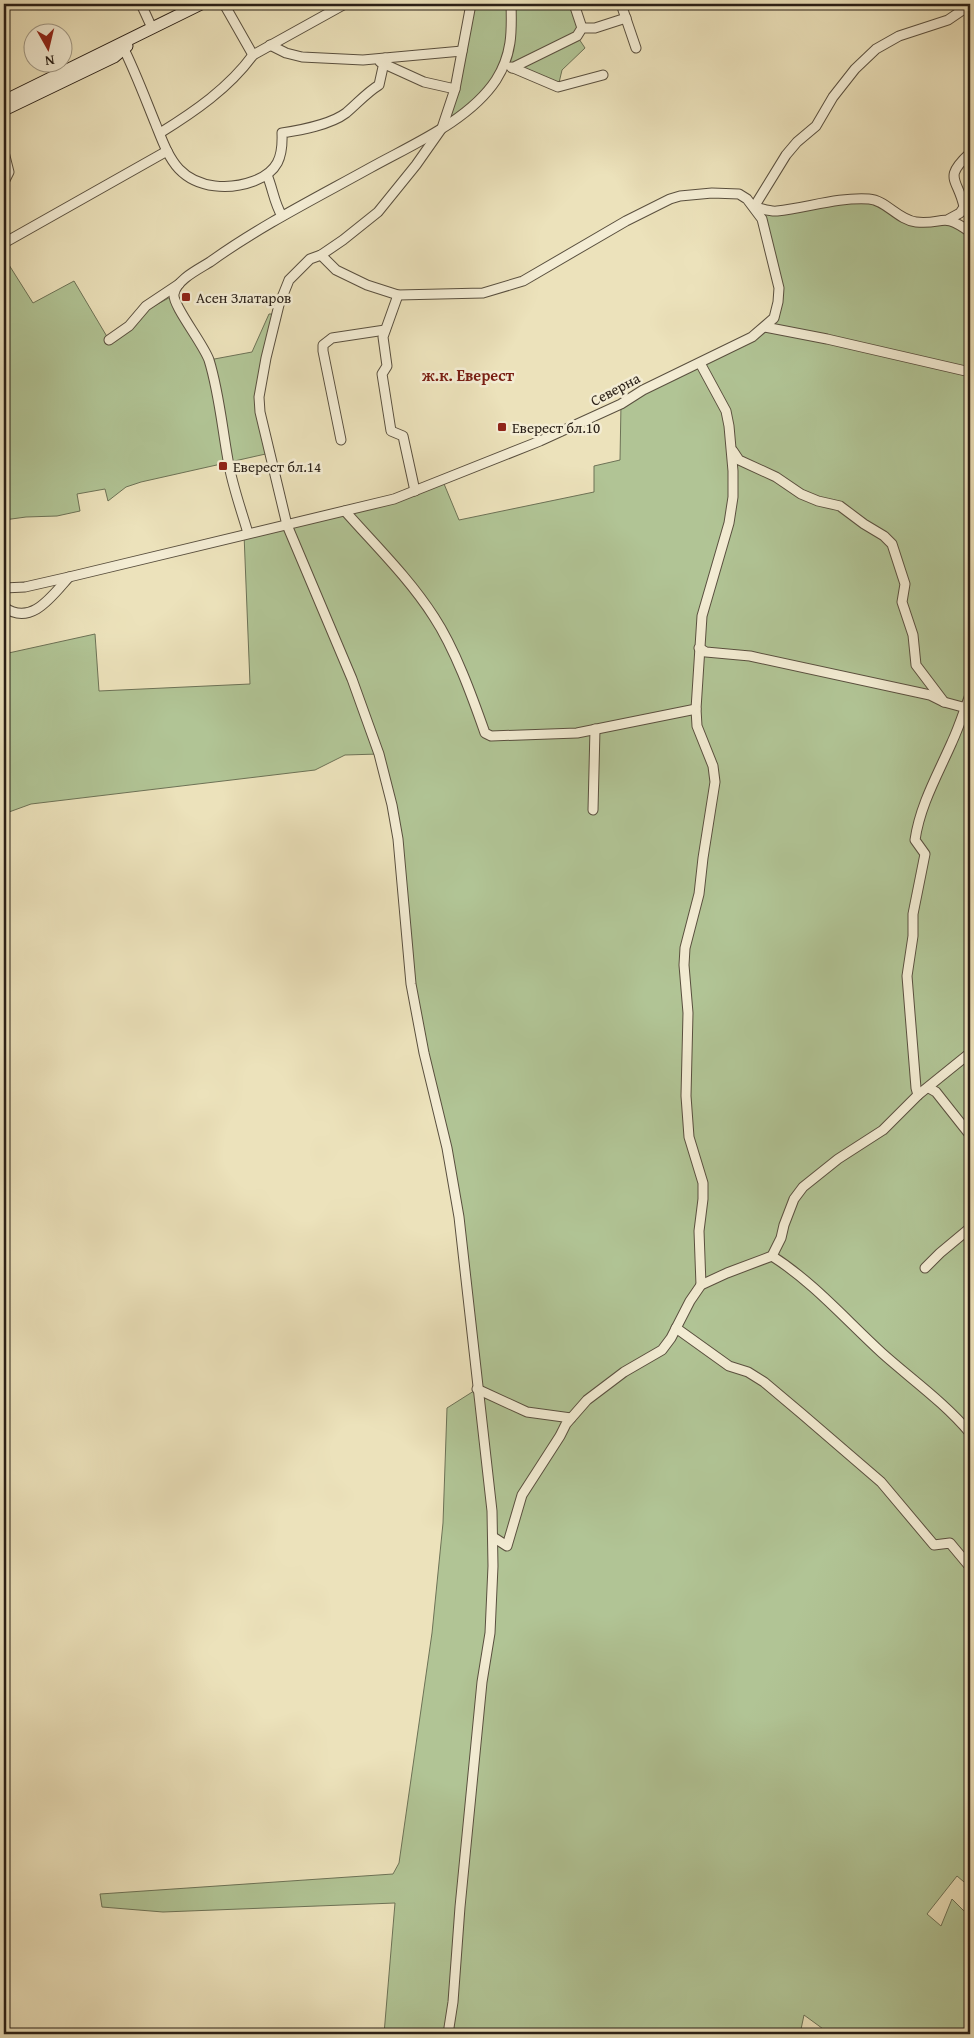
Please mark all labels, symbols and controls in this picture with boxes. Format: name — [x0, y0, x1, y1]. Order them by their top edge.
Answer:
north arrow — [22, 22, 72, 72]
text: N — [43, 50, 56, 72]
place label: Асен Златаров — [196, 287, 291, 308]
marker: Асен Златаров — [180, 291, 192, 303]
district label: ж.к. Еверест — [422, 363, 515, 387]
street label: Северна — [586, 367, 644, 411]
place label: Еверест бл.10 — [512, 417, 600, 438]
marker: Еверест бл.10 — [496, 421, 508, 433]
place label: Еверест бл.14 — [233, 456, 321, 477]
marker: Еверест бл.14 — [217, 460, 229, 472]

